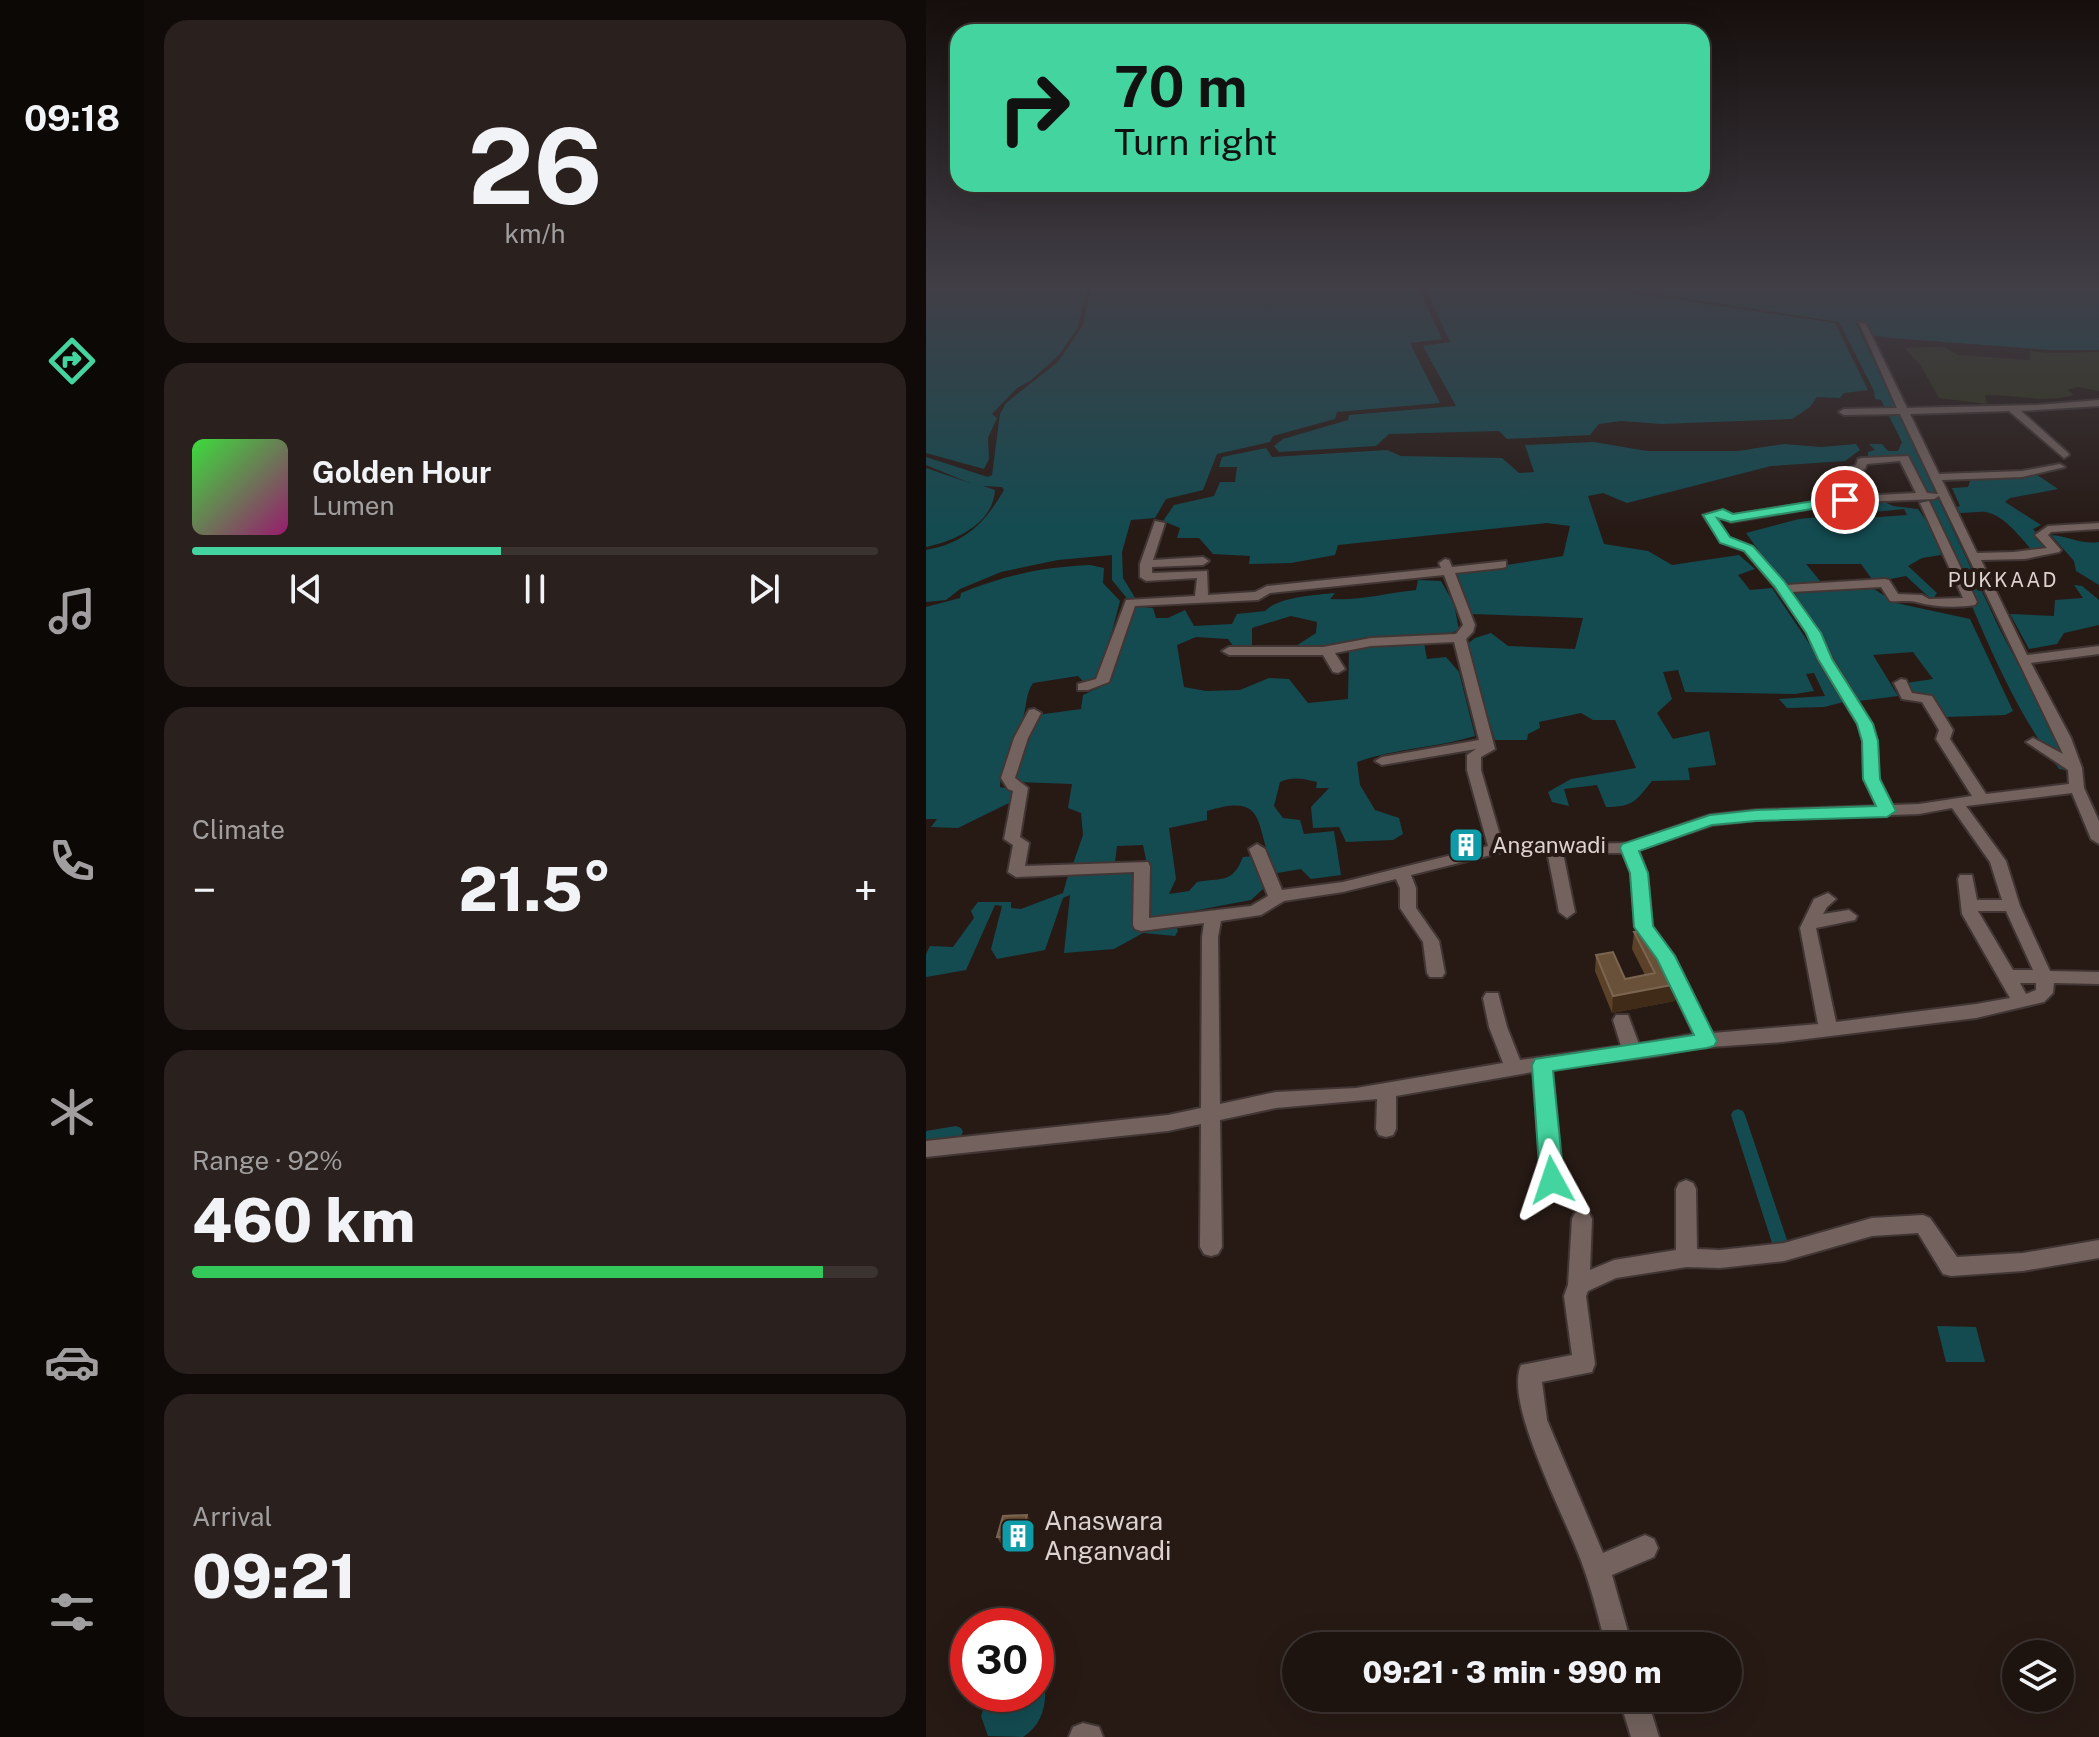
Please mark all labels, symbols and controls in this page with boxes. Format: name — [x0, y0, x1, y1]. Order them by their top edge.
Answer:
text: 70 m — [1114, 54, 1247, 120]
icon: right — [982, 56, 1086, 160]
text: 09:18 — [24, 97, 120, 139]
text: 26 — [468, 105, 602, 227]
text: Turn right — [1114, 121, 1277, 163]
text: km/h — [504, 218, 566, 249]
icon: directions — [44, 333, 100, 389]
text: Golden Hour — [312, 454, 491, 490]
pin — [1811, 466, 1879, 534]
icon: arrive — [1823, 478, 1867, 522]
text: Lumen — [312, 490, 395, 521]
icon: previous — [284, 567, 328, 611]
icon: pause — [513, 567, 557, 611]
icon: next — [742, 567, 786, 611]
district label: PUKKAAD — [1948, 568, 2058, 592]
icon: music — [44, 583, 100, 639]
text: Climate — [192, 814, 285, 845]
building icon: Anganwadi — [1447, 826, 1485, 864]
place label: Anganwadi — [1492, 832, 1606, 858]
icon: phone — [44, 833, 100, 889]
text: 21.5° — [459, 854, 612, 925]
text: − — [192, 864, 216, 916]
text: + — [854, 864, 878, 916]
icon: climate — [44, 1084, 100, 1140]
position arrow — [1510, 1138, 1594, 1222]
text: Range · 92% — [192, 1145, 343, 1176]
text: 460 km — [192, 1185, 415, 1256]
icon: car — [44, 1334, 100, 1390]
text: Arrival — [192, 1501, 272, 1532]
place label: Anaswara Anganvadi — [1044, 1505, 1172, 1566]
building icon: Anaswara Anganvadi — [999, 1517, 1037, 1555]
text: 09:21 — [192, 1541, 356, 1612]
icon: filters — [44, 1584, 100, 1640]
speed limit sign: 30 — [950, 1608, 1054, 1712]
map controls — [2002, 1640, 2074, 1712]
button: layers — [2002, 1640, 2074, 1712]
text: 09:21 · 3 min · 990 m — [1363, 1654, 1661, 1690]

